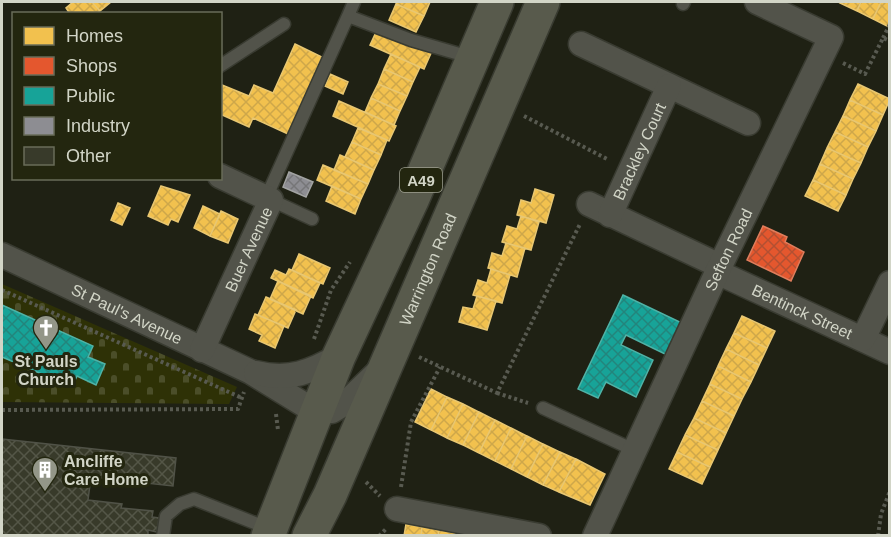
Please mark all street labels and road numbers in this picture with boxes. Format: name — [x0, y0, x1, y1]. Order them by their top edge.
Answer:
street label: Brackley Court — [610, 100, 669, 203]
road number: A49 — [400, 168, 442, 192]
street label: Buer Avenue — [222, 204, 275, 294]
street label: Sefton Road — [701, 206, 755, 293]
street label: Warrington Road — [396, 211, 459, 328]
street label: St Paul's Avenue — [69, 280, 185, 347]
street label: Bentinck Street — [749, 281, 856, 342]

